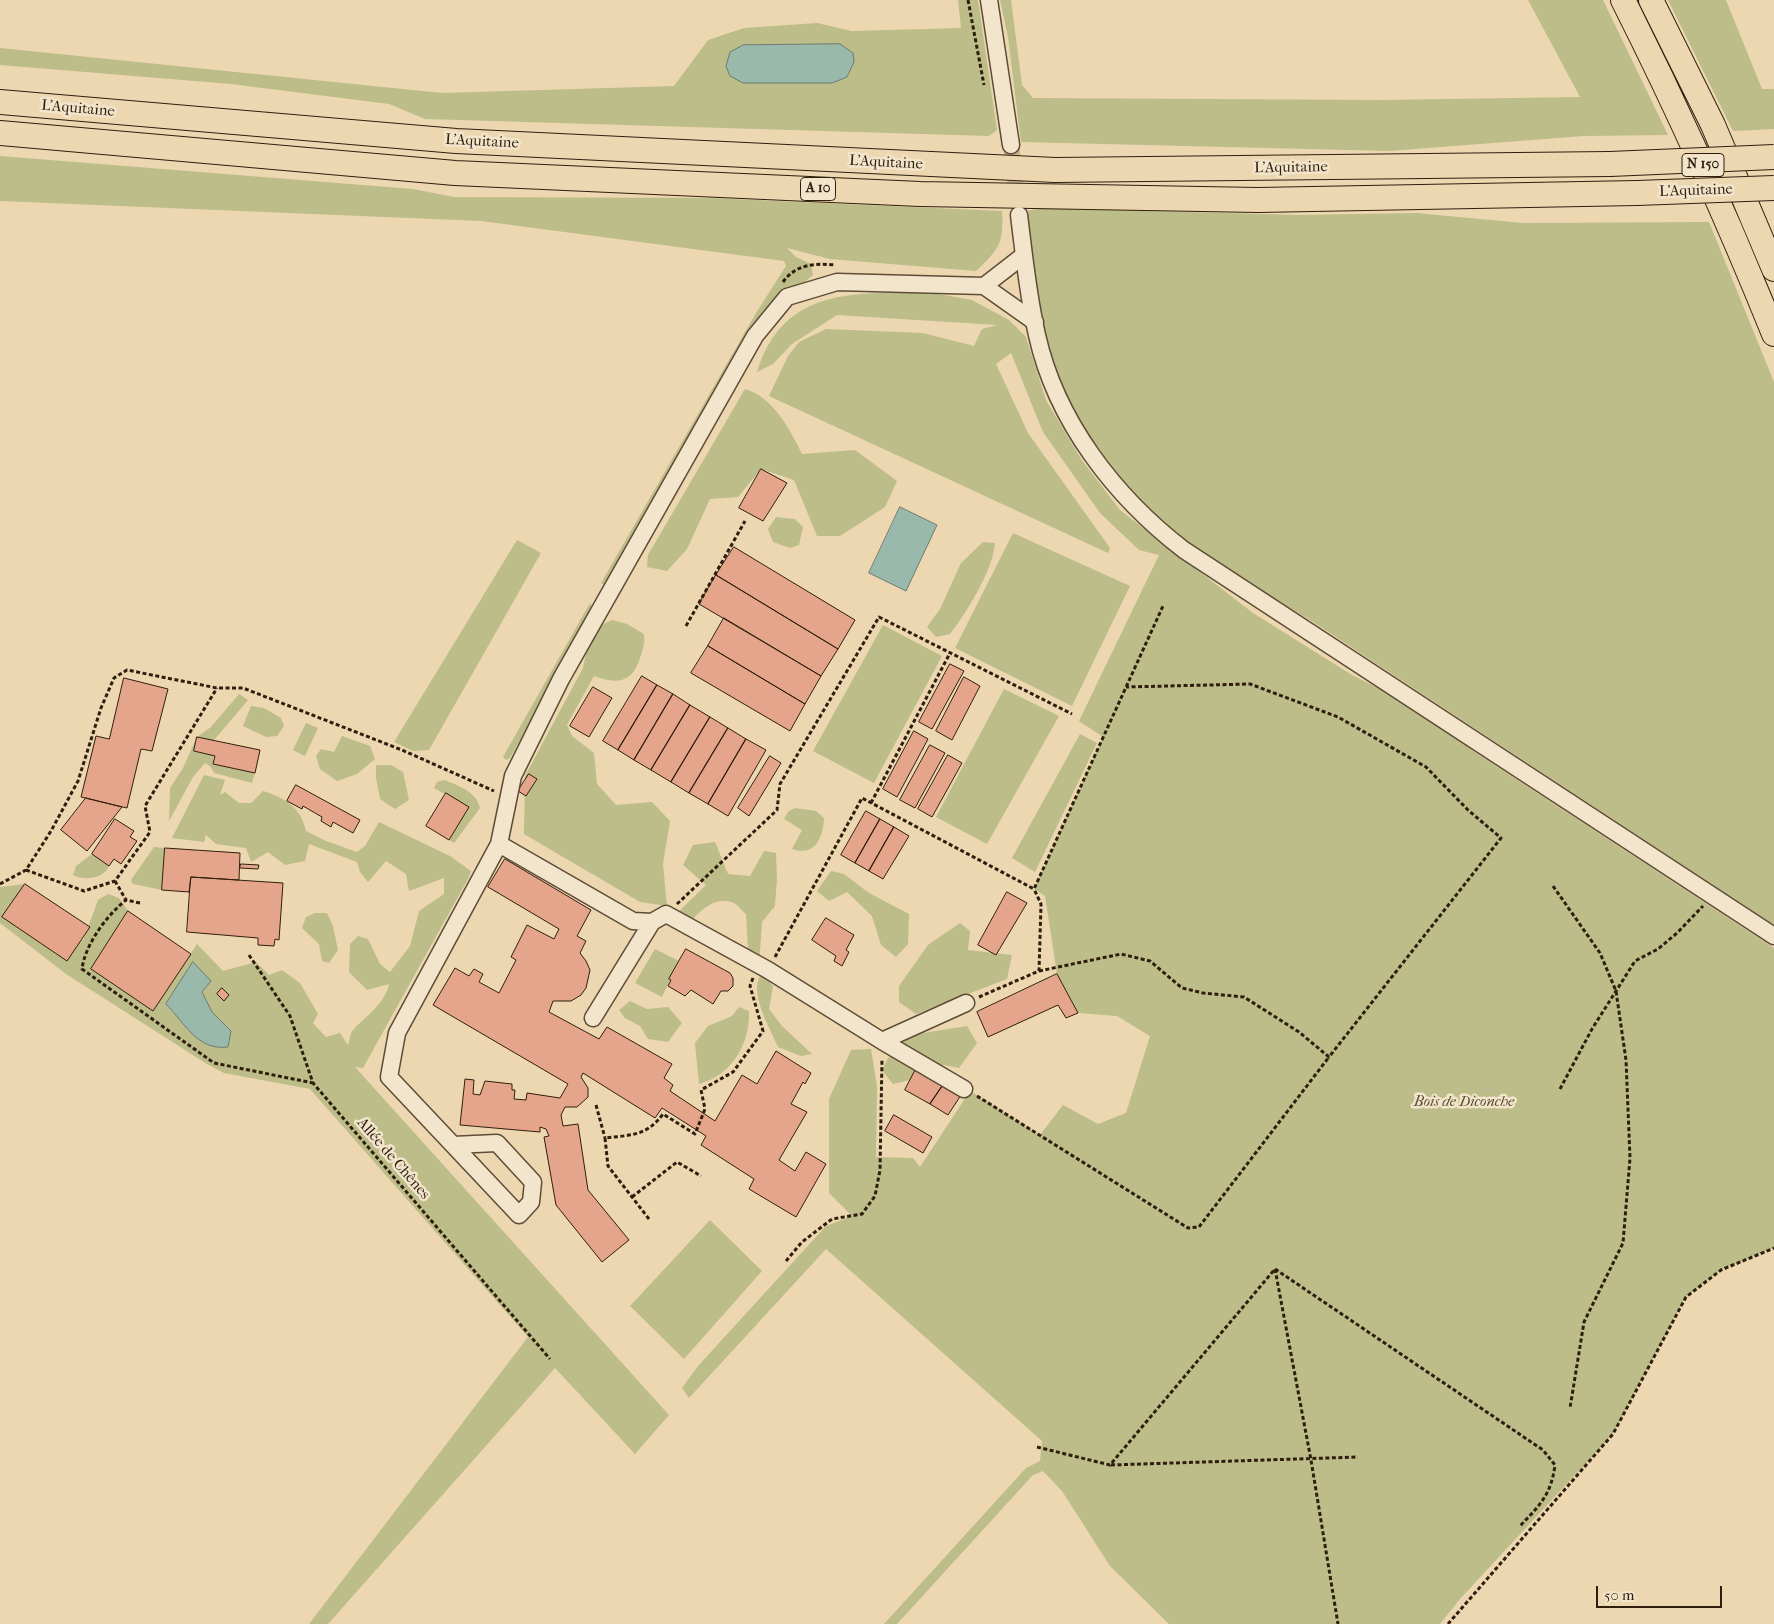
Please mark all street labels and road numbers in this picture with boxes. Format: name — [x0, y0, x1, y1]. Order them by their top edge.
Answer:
street label: L'Aquitaine — [41, 97, 115, 121]
street label: L'Aquitaine — [445, 131, 519, 153]
street label: L'Aquitaine — [849, 152, 923, 174]
road number: N 150 — [1682, 154, 1724, 176]
street label: L'Aquitaine — [1254, 158, 1328, 178]
road number: A 10 — [800, 178, 836, 200]
street label: L'Aquitaine — [1659, 181, 1733, 201]
street label: Allée de Chênes — [353, 1115, 433, 1203]

